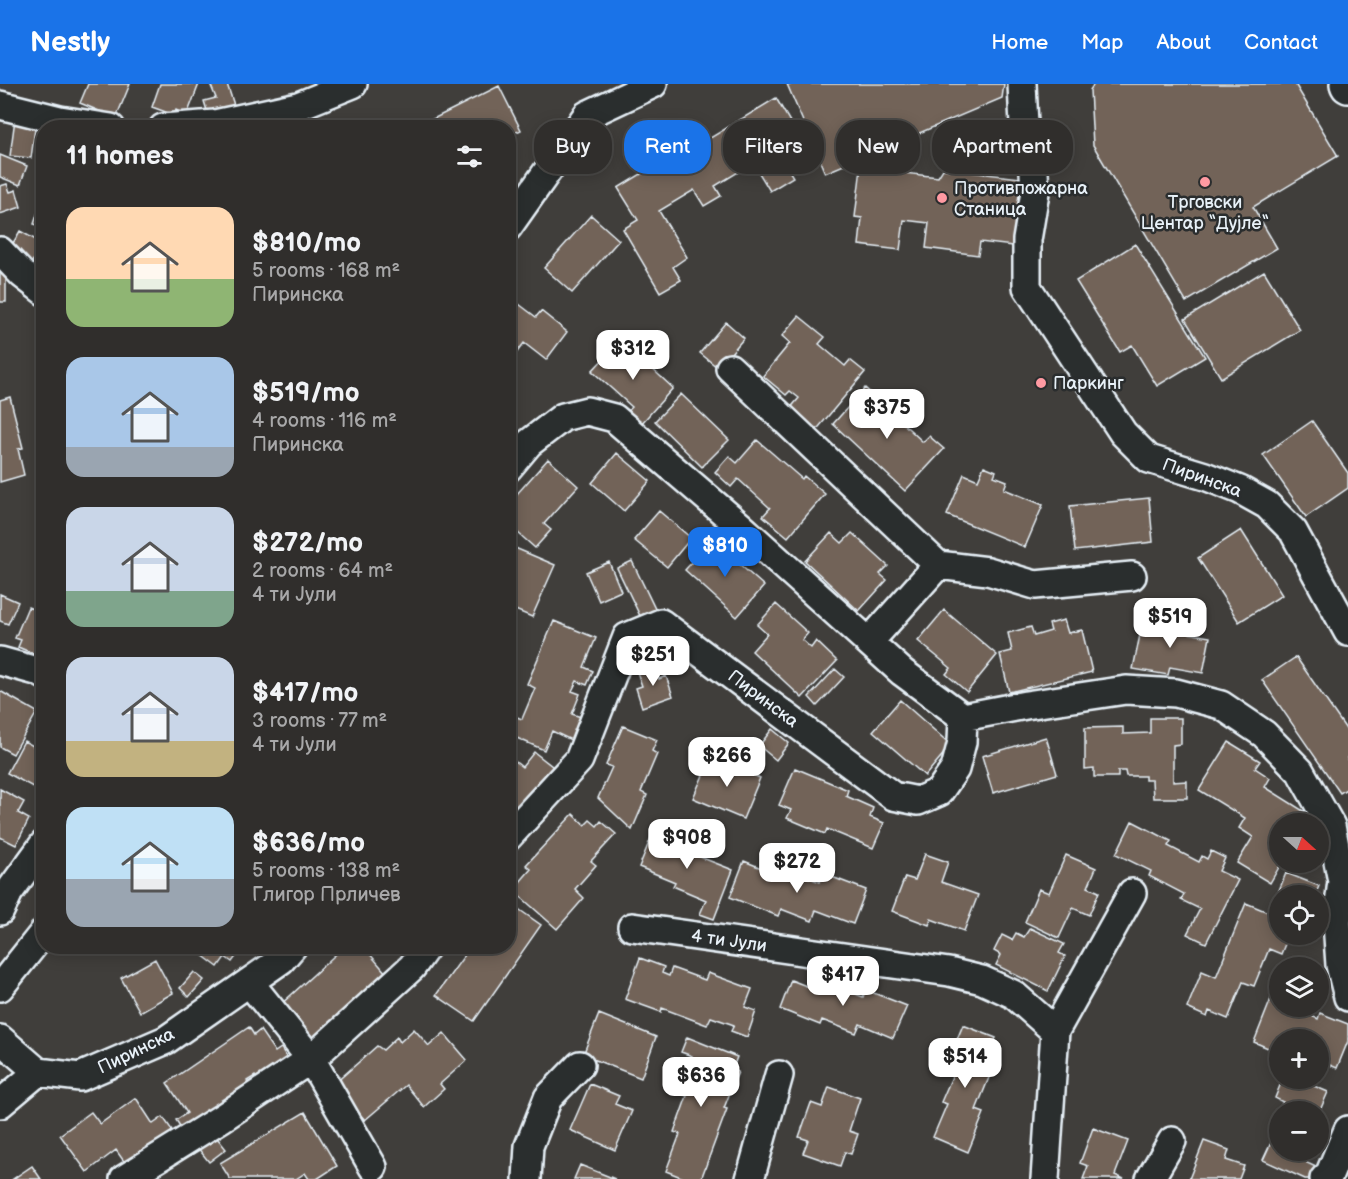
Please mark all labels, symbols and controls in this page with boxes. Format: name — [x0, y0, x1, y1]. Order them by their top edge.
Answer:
text: Nestly — [30, 26, 110, 59]
text: Home — [991, 30, 1048, 55]
text: Map — [1081, 30, 1123, 55]
text: About — [1156, 30, 1211, 55]
text: Contact — [1244, 30, 1318, 55]
chip: Buy — [534, 120, 612, 174]
chip: Rent — [624, 120, 711, 174]
chip: Filters — [723, 120, 824, 174]
chip: New — [836, 120, 920, 174]
chip: Apartment — [932, 120, 1073, 174]
icon: filters — [453, 140, 486, 173]
text: 11 homes — [66, 141, 174, 172]
marker: Трговски Центар “Дујле“ — [1198, 175, 1212, 189]
place label: Противпожарна Станица — [954, 178, 1088, 220]
marker: Противпожарна Станица — [935, 191, 949, 205]
place label: Трговски Центар “Дујле“ — [1141, 192, 1269, 234]
text: $810/mo — [252, 228, 361, 259]
icon: home — [114, 231, 186, 303]
text: 5 rooms · 168 m² — [252, 259, 400, 283]
text: Пиринска — [252, 283, 344, 307]
pin: $312 — [597, 330, 669, 381]
text: $312 — [610, 337, 656, 361]
place label: Паркинг — [1053, 373, 1124, 394]
marker: Паркинг — [1034, 376, 1048, 390]
text: $519/mo — [252, 378, 359, 409]
icon: home — [114, 381, 186, 453]
pin: $375 — [851, 389, 923, 440]
text: $375 — [863, 396, 911, 420]
text: 4 rooms · 116 m² — [252, 409, 397, 433]
text: Пиринска — [252, 433, 344, 457]
street label: Пиринска — [1160, 454, 1245, 502]
pin: $810 — [689, 527, 761, 578]
text: $272/mo — [252, 528, 363, 559]
icon: home — [114, 531, 186, 603]
text: $810 — [702, 534, 748, 558]
text: 2 rooms · 64 m² — [252, 559, 393, 583]
text: 4 ти Јули — [252, 583, 337, 607]
pin: $519 — [1134, 598, 1206, 649]
text: $519 — [1148, 605, 1192, 629]
pin: $251 — [617, 636, 689, 687]
text: $251 — [630, 643, 676, 667]
street label: Пиринска — [724, 666, 803, 732]
text: $417/mo — [252, 678, 358, 709]
icon: home — [114, 681, 186, 753]
text: 3 rooms · 77 m² — [252, 709, 387, 733]
text: 4 ти Јули — [252, 733, 337, 757]
pin: $266 — [691, 737, 763, 788]
text: $266 — [702, 744, 752, 768]
north arrow — [1269, 813, 1329, 873]
map controls — [1269, 813, 1329, 1161]
pin: $908 — [651, 819, 723, 870]
text: $908 — [662, 826, 712, 850]
text: $636/mo — [252, 828, 365, 859]
icon: home — [114, 831, 186, 903]
pin: $272 — [761, 843, 833, 894]
text: $272 — [773, 850, 821, 874]
text: 5 rooms · 138 m² — [252, 859, 400, 883]
text: Глигор Прличев — [252, 883, 401, 907]
button: locate — [1269, 885, 1329, 945]
street label: 4 ти Јули — [690, 925, 768, 957]
pin: $417 — [807, 956, 879, 1007]
button: layers — [1269, 957, 1329, 1017]
text: $417 — [821, 963, 865, 987]
street label: Пиринска — [94, 1023, 178, 1079]
button: + — [1269, 1029, 1329, 1089]
pin: $514 — [929, 1038, 1001, 1089]
text: $514 — [943, 1045, 987, 1069]
pin: $636 — [665, 1057, 737, 1108]
text: $636 — [676, 1064, 726, 1088]
button: − — [1269, 1101, 1329, 1161]

